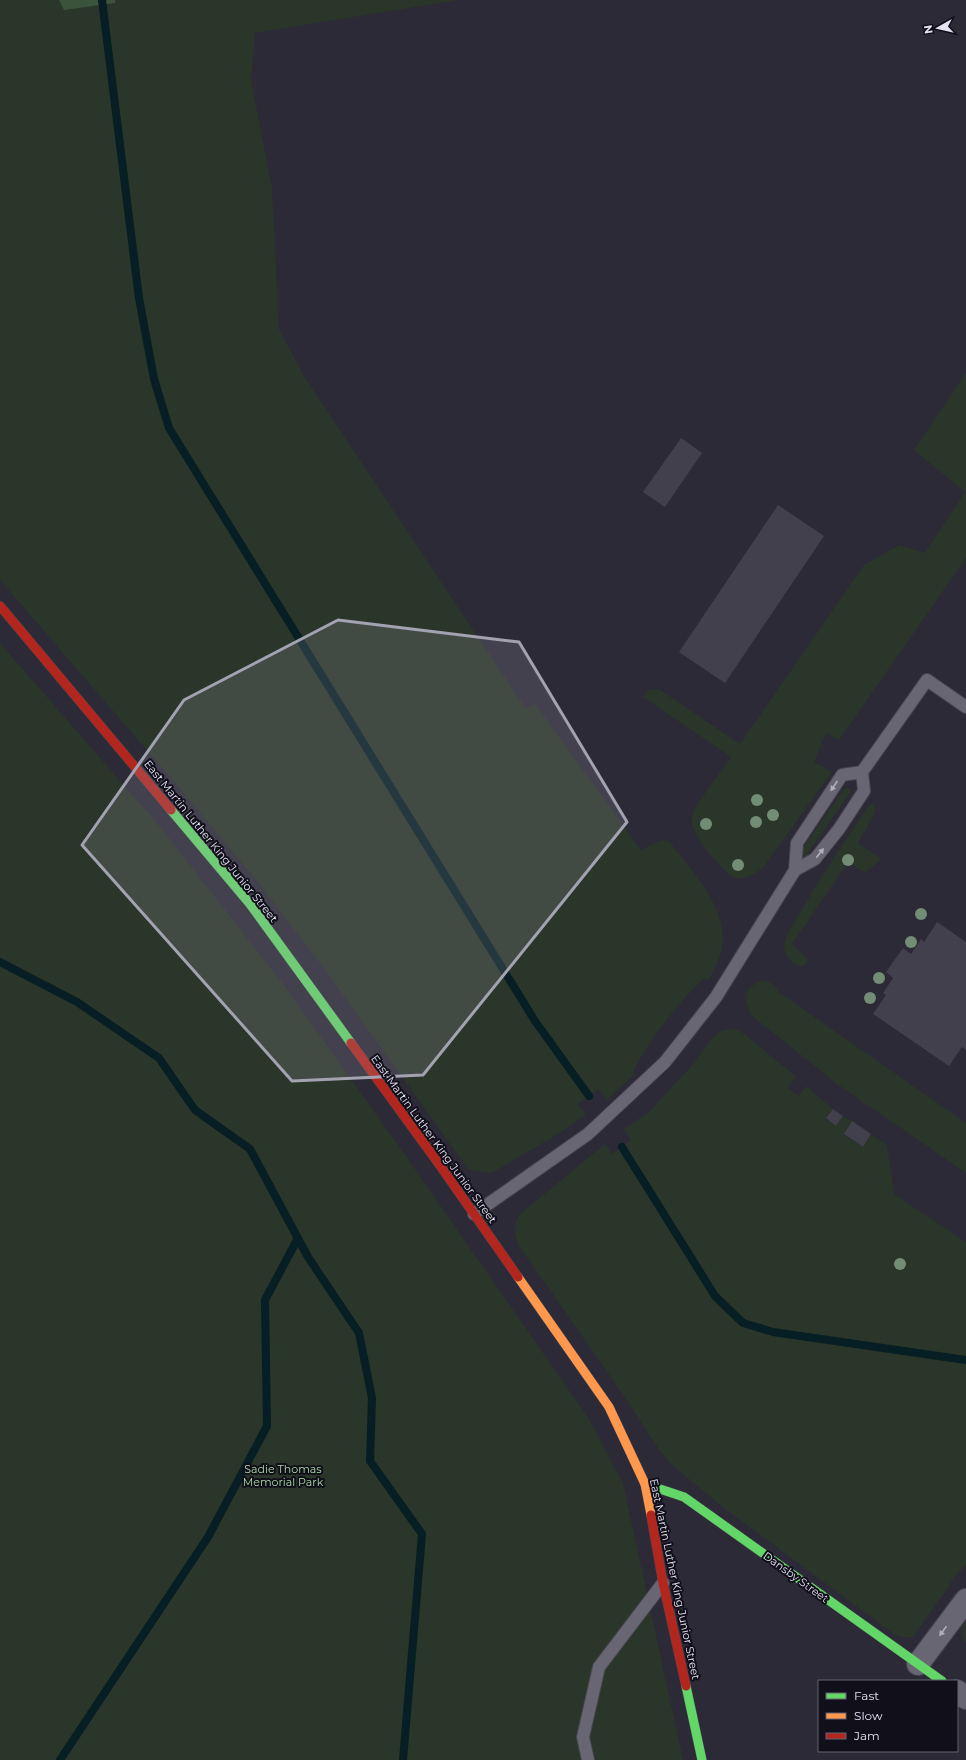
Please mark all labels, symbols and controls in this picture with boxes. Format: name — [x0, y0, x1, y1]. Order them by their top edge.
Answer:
north arrow — [918, 8, 958, 48]
text: N — [921, 24, 936, 35]
street label: East Martin Luther King Junior Street — [141, 757, 281, 925]
one-way arrow — [830, 781, 838, 791]
one-way arrow — [816, 848, 824, 858]
street label: East Martin Luther King Junior Street — [368, 1052, 500, 1226]
park label: Sadie Thomas Memorial Park — [243, 1462, 324, 1489]
street label: East Martin Luther King Junior Street — [647, 1477, 703, 1681]
street label: Dansby Street — [760, 1548, 832, 1606]
one-way arrow — [939, 1626, 947, 1637]
legend — [818, 1680, 958, 1752]
text: Fast — [854, 1688, 879, 1703]
text: Slow — [854, 1708, 883, 1723]
text: Jam — [853, 1728, 880, 1743]

